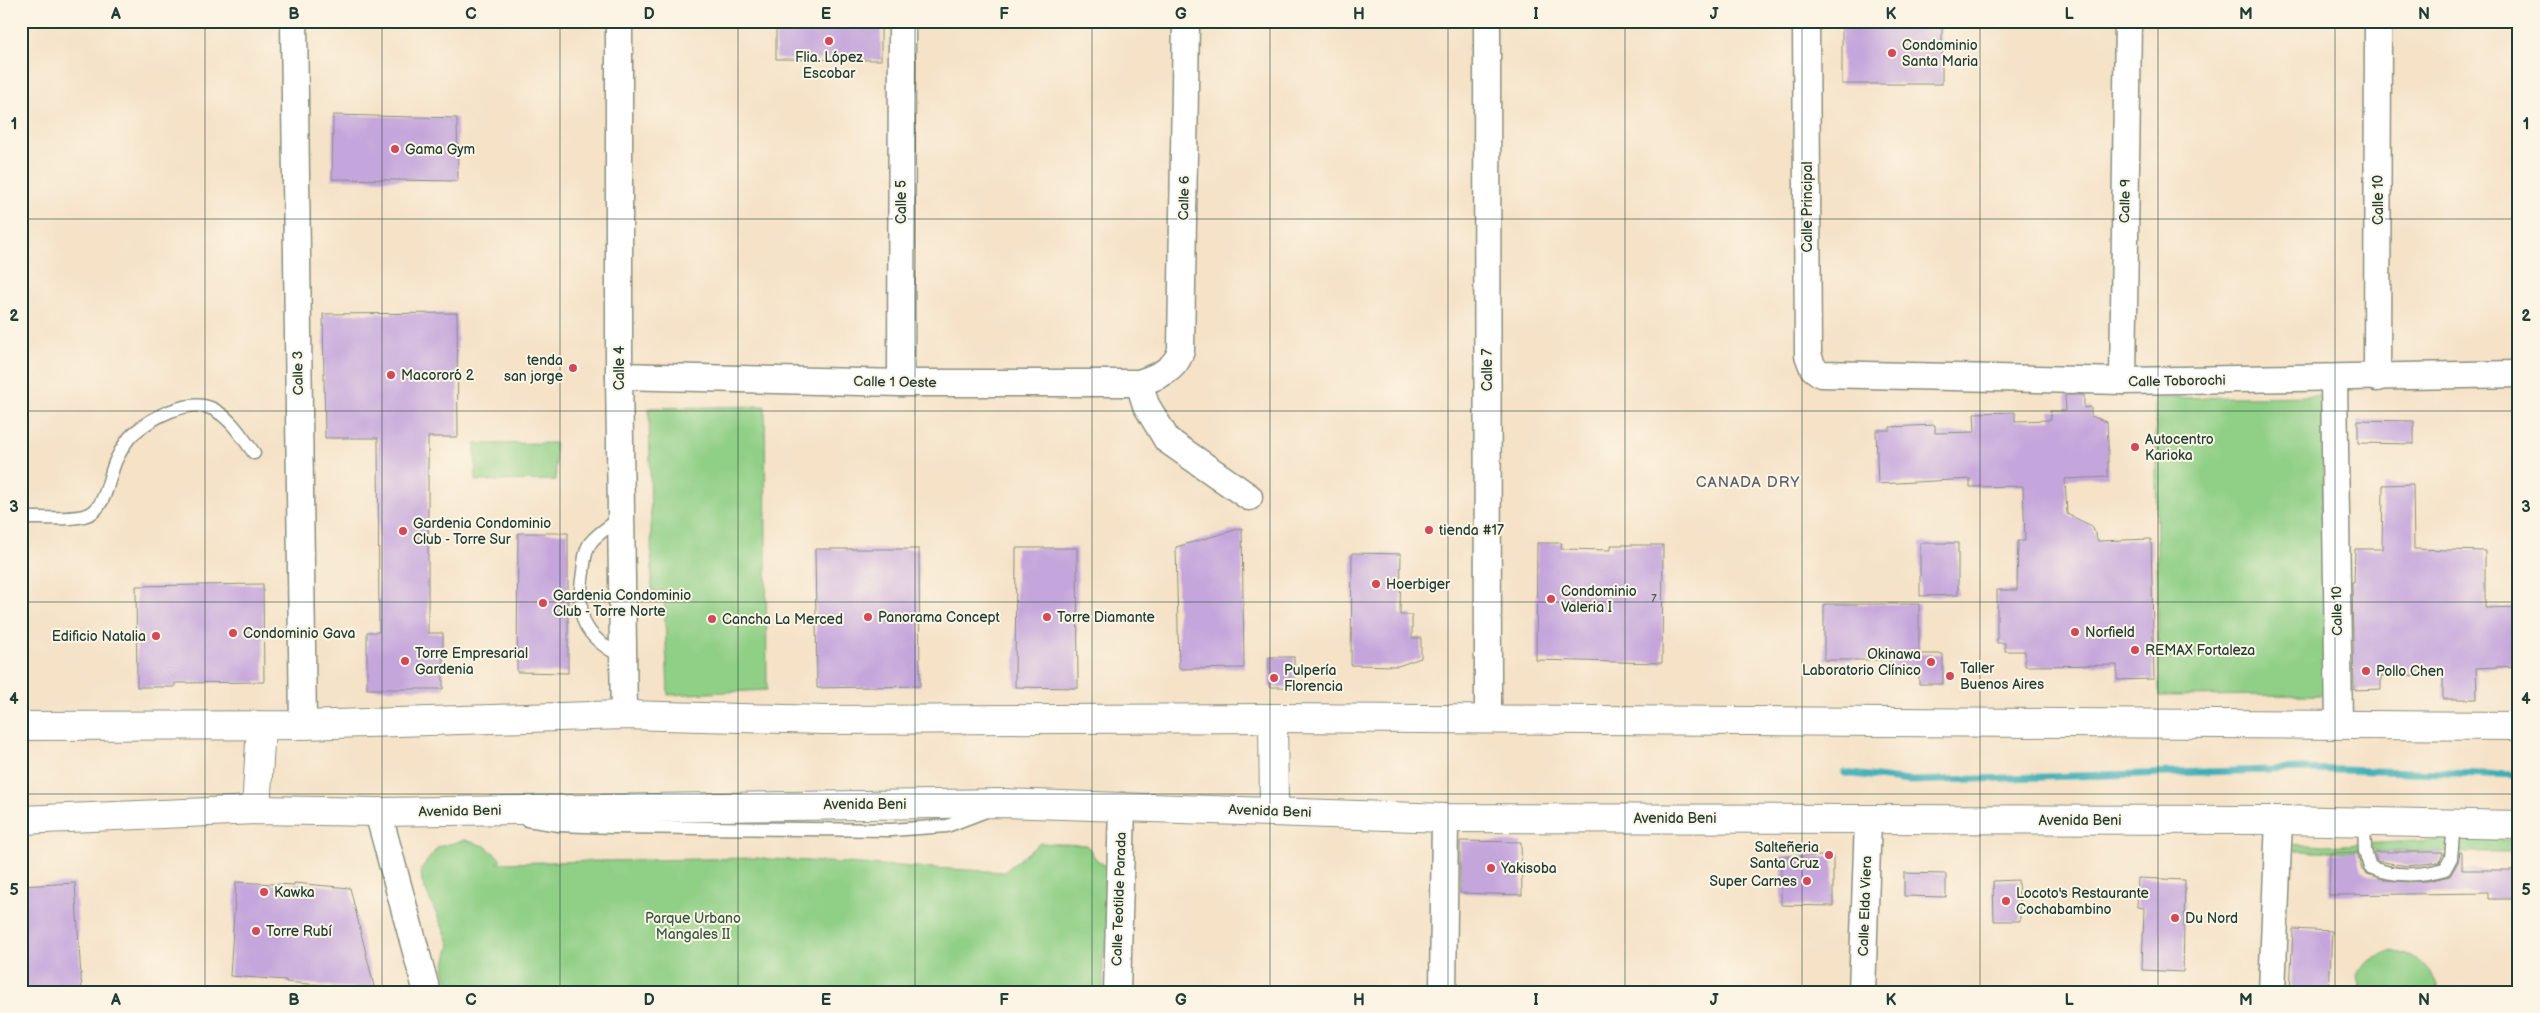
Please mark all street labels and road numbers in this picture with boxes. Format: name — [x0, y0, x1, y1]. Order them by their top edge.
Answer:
street label: Calle Principal — [1799, 161, 1816, 253]
street label: Calle 6 — [1175, 175, 1193, 220]
street label: Calle 10 — [2370, 175, 2387, 225]
street label: Calle 9 — [2116, 179, 2134, 223]
street label: Calle 5 — [893, 180, 910, 224]
street label: Calle 4 — [611, 345, 628, 390]
street label: Calle 7 — [1479, 349, 1496, 391]
street label: Calle 3 — [289, 350, 307, 396]
street label: Calle Toborochi — [2128, 372, 2226, 390]
street label: Calle 1 Oeste — [853, 373, 937, 391]
street label: Calle 10 — [2328, 586, 2346, 636]
street label: Avenida Beni — [823, 796, 907, 813]
street label: Avenida Beni — [1228, 801, 1312, 821]
street label: Avenida Beni — [418, 802, 502, 820]
street label: Avenida Beni — [1633, 810, 1717, 827]
street label: Avenida Beni — [2038, 812, 2122, 829]
street label: Calle Teotilde Parada — [1108, 832, 1130, 966]
street label: Calle Elda Viera — [1855, 855, 1875, 957]

